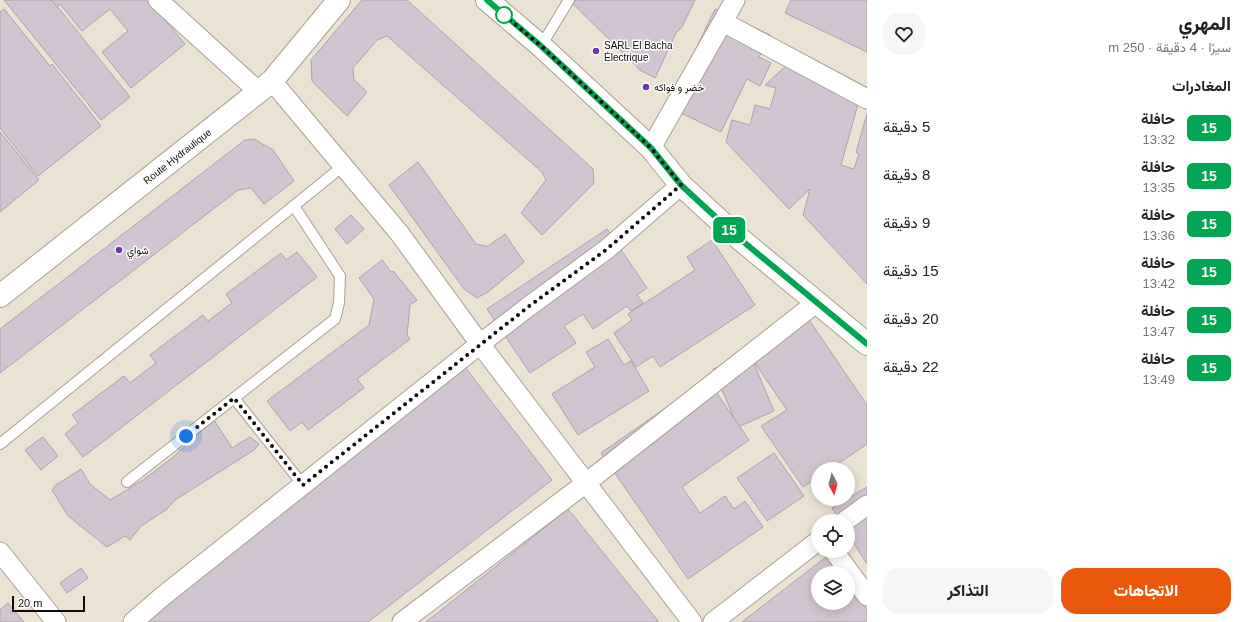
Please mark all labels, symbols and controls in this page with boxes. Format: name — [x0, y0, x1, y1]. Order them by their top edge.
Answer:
unlabelled marker — [495, 6, 513, 24]
button: heart — [883, 13, 925, 55]
text: المهري — [1178, 13, 1231, 34]
place label: SARL El Bacha Électrique — [604, 40, 673, 63]
text: سيرًا · 4 دقيقة · 250 m — [1108, 40, 1231, 55]
marker: SARL El Bacha Électrique — [591, 46, 601, 56]
text: المغادرات — [1172, 77, 1231, 94]
marker: خضر و فواكه — [641, 82, 651, 92]
place label: خضر و فواكه — [654, 82, 704, 94]
text: حافلة — [1141, 110, 1175, 127]
text: 5 دقيقة — [883, 118, 930, 135]
text: 15 — [1201, 120, 1217, 136]
street label: Route Hydraulique — [141, 126, 214, 186]
text: 13:32 — [1142, 132, 1175, 147]
text: حافلة — [1141, 158, 1175, 175]
text: 8 دقيقة — [883, 166, 930, 183]
text: 15 — [1201, 168, 1217, 184]
text: 13:35 — [1142, 180, 1175, 195]
text: حافلة — [1141, 206, 1175, 223]
text: 9 دقيقة — [883, 214, 930, 231]
text: 15 — [1201, 216, 1217, 232]
line badge: 15 — [711, 217, 747, 243]
text: 15 — [721, 222, 737, 238]
text: 13:36 — [1142, 228, 1175, 243]
marker: شواي — [114, 245, 124, 255]
place label: شواي — [127, 245, 149, 259]
text: حافلة — [1141, 254, 1175, 271]
text: 15 دقيقة — [883, 262, 939, 279]
text: 15 — [1201, 264, 1217, 280]
text: 13:42 — [1142, 276, 1175, 291]
text: حافلة — [1141, 302, 1175, 319]
text: 20 دقيقة — [883, 310, 939, 327]
text: 15 — [1201, 312, 1217, 328]
text: 13:47 — [1142, 324, 1175, 339]
text: حافلة — [1141, 350, 1175, 367]
text: 22 دقيقة — [883, 358, 939, 375]
text: 15 — [1201, 360, 1217, 376]
text: 13:49 — [1142, 372, 1175, 387]
your location — [176, 426, 196, 446]
north arrow — [811, 462, 855, 506]
map controls — [811, 462, 855, 610]
button: locate — [811, 514, 855, 558]
button: layers — [811, 566, 855, 610]
button: التذاكر — [883, 568, 1053, 614]
button: الاتجاهات — [1061, 568, 1231, 614]
scale bar — [12, 594, 85, 613]
text: 20 m — [18, 597, 42, 609]

